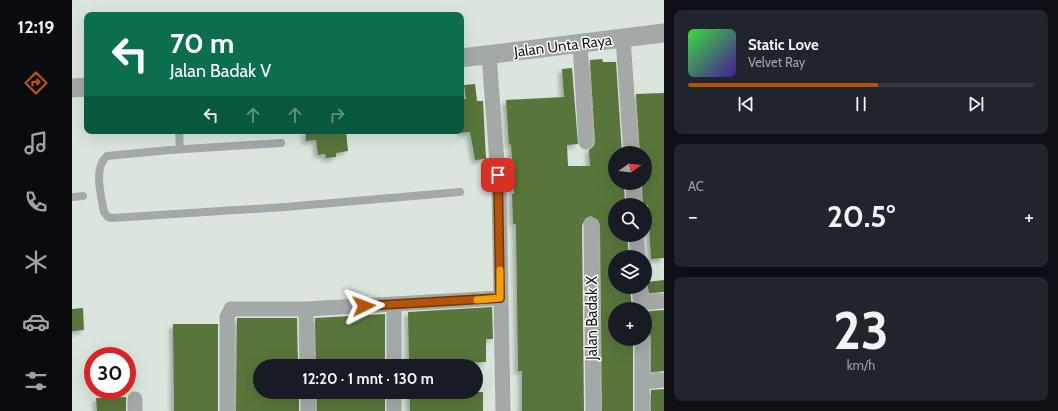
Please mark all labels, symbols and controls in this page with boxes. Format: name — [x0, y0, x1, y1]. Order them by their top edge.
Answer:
text: 12:19 — [18, 16, 54, 38]
text: 70 m — [170, 26, 234, 60]
icon: left — [104, 28, 156, 80]
street label: Jalan Unta Raya — [512, 31, 614, 61]
text: Static Love — [748, 36, 819, 54]
text: Velvet Ray — [748, 54, 805, 70]
text: Jalan Badak V — [170, 60, 271, 82]
icon: directions — [22, 69, 50, 97]
icon: previous — [735, 93, 757, 115]
icon: pause — [850, 93, 872, 115]
icon: next — [965, 93, 987, 115]
icon: left — [200, 104, 222, 126]
icon: ahead — [242, 104, 264, 126]
icon: ahead — [284, 104, 306, 126]
icon: right — [326, 104, 348, 126]
icon: music — [22, 129, 50, 157]
north arrow — [608, 146, 652, 190]
map controls — [608, 146, 652, 346]
pin — [481, 158, 515, 192]
icon: arrive — [487, 164, 509, 186]
text: AC — [688, 178, 704, 194]
icon: phone — [22, 188, 50, 216]
button: search — [608, 198, 652, 242]
text: 20.5° — [827, 198, 895, 235]
text: − — [688, 203, 698, 230]
text: + — [1024, 203, 1034, 230]
icon: climate — [22, 248, 50, 276]
button: layers — [608, 250, 652, 294]
street label: Jalan Badak X — [583, 276, 601, 361]
position arrow — [343, 285, 385, 327]
text: 23 — [833, 299, 889, 362]
button: + — [608, 302, 652, 346]
icon: car — [22, 308, 50, 336]
speed limit sign: 30 — [84, 347, 136, 399]
text: km/h — [847, 357, 875, 373]
icon: filters — [22, 367, 50, 395]
text: 12:20 · 1 mnt · 130 m — [302, 370, 434, 388]

